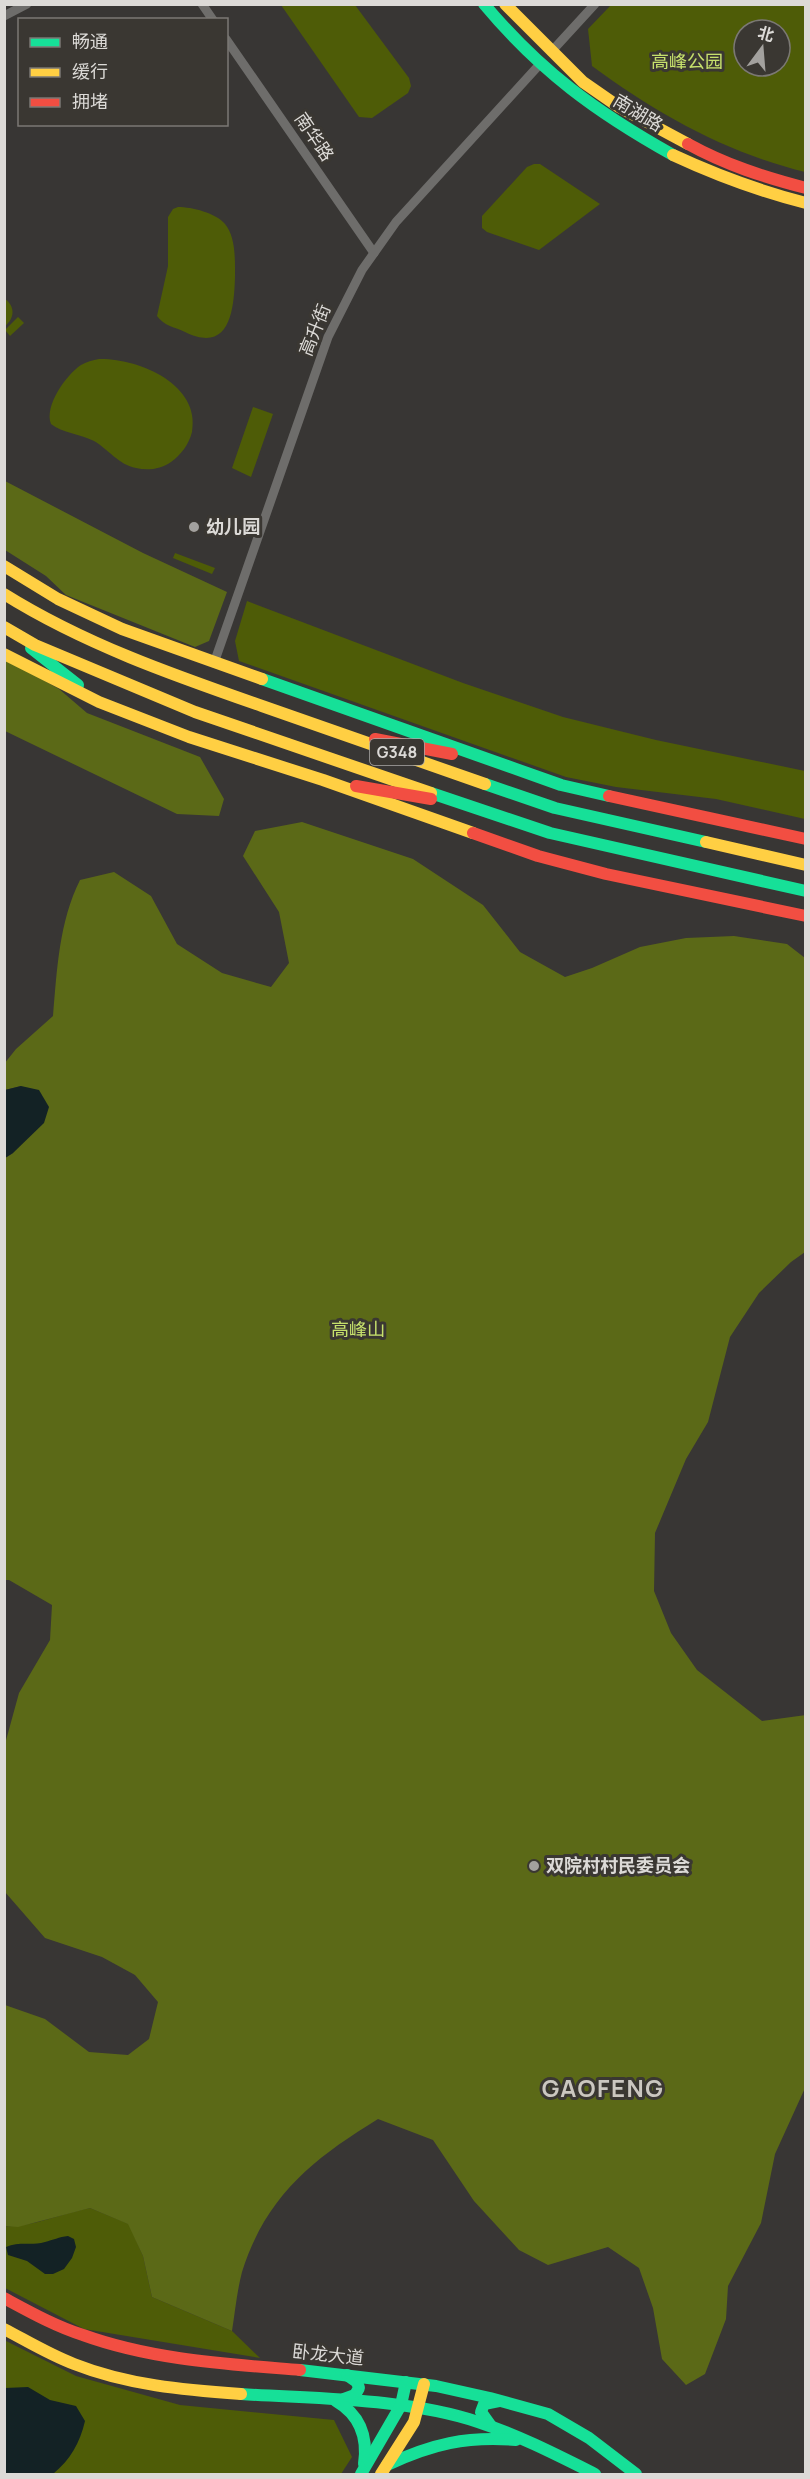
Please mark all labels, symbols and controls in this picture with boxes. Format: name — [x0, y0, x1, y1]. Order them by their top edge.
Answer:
legend — [18, 18, 228, 126]
north arrow — [732, 18, 792, 78]
text: 北 — [755, 21, 777, 46]
text: 畅通 — [72, 29, 108, 53]
park label: 高峰公园 — [651, 49, 723, 73]
text: 缓行 — [72, 59, 108, 83]
street label: 南湖路 — [609, 88, 668, 136]
text: 拥堵 — [72, 89, 108, 113]
street label: 南华路 — [290, 107, 340, 166]
street label: 高升街 — [293, 300, 335, 359]
place label: 幼儿园 — [206, 514, 260, 538]
marker: 幼儿园 — [187, 520, 201, 534]
road number: G348 — [370, 739, 424, 765]
park label: 高峰山 — [331, 1317, 385, 1341]
place label: 双院村村民委员会 — [546, 1853, 690, 1877]
marker: 双院村村民委员会 — [527, 1859, 541, 1873]
district label: GAOFENG — [542, 2071, 664, 2104]
street label: 卧龙大道 — [291, 2338, 365, 2370]

